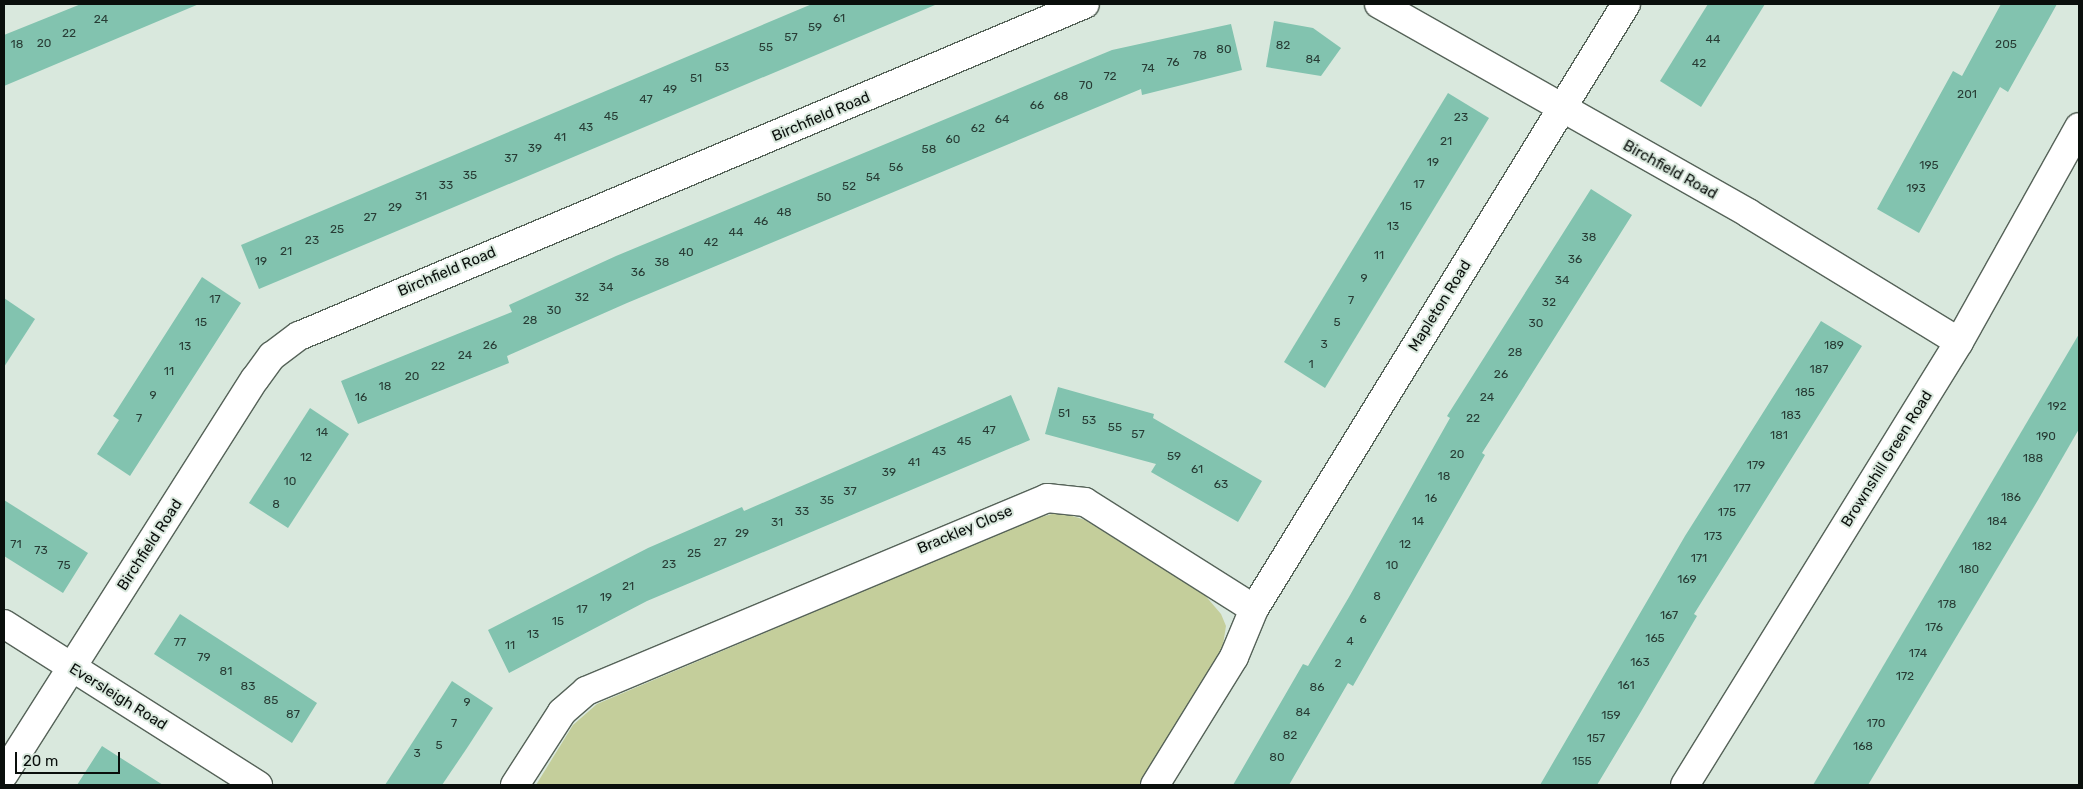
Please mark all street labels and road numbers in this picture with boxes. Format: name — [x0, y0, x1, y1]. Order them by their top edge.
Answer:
street label: Birchfield Road — [769, 88, 873, 146]
street label: Birchfield Road — [1620, 137, 1720, 203]
street label: Birchfield Road — [395, 243, 499, 301]
street label: Mapleton Road — [1405, 257, 1475, 355]
street label: Brownshill Green Road — [1838, 388, 1936, 530]
street label: Birchfield Road — [114, 496, 186, 594]
street label: Brackley Close — [915, 502, 1015, 558]
street label: Eversleigh Road — [66, 660, 170, 734]

